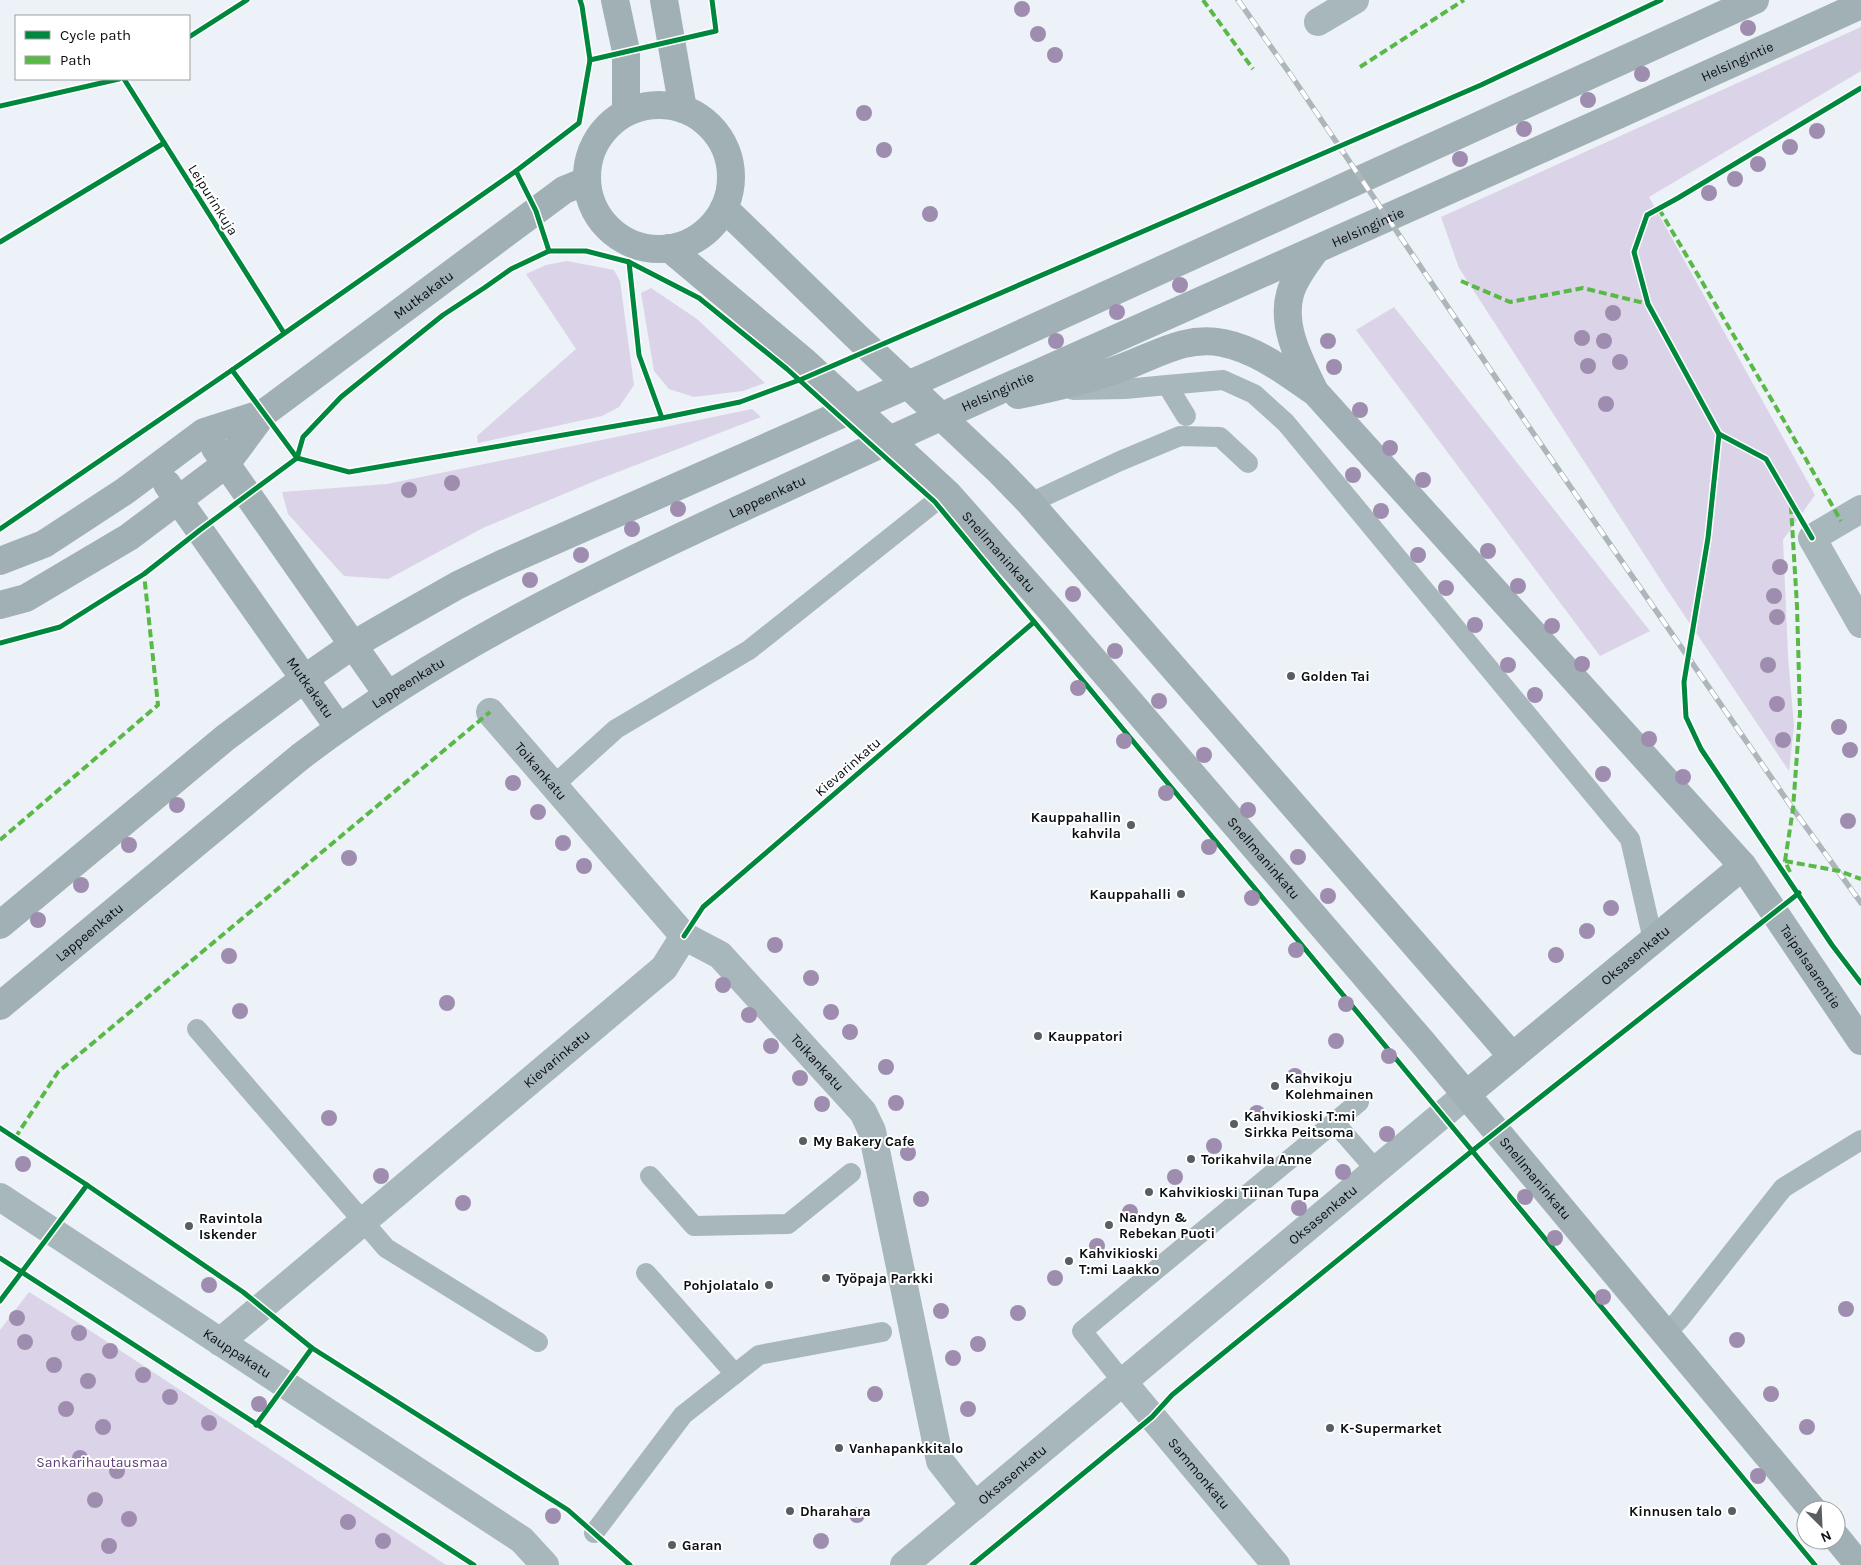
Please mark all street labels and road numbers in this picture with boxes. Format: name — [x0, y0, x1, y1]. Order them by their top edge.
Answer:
street label: Helsingintie — [1698, 37, 1776, 85]
street label: Leipurinkuja — [184, 161, 242, 239]
street label: Helsingintie — [1329, 204, 1407, 251]
street label: Mutkakatu — [390, 267, 457, 322]
street label: Helsingintie — [959, 368, 1036, 415]
street label: Lappeenkatu — [726, 471, 808, 522]
street label: Snellmaninkatu — [958, 507, 1040, 596]
street label: Lappeenkatu — [368, 653, 447, 712]
street label: Mutkakatu — [283, 654, 338, 721]
street label: Kievarinkatu — [812, 734, 884, 800]
street label: Toikankatu — [511, 738, 571, 803]
street label: Snellmaninkatu — [1224, 813, 1304, 903]
street label: Lappeenkatu — [52, 899, 127, 965]
street label: Taipalsaarentie — [1776, 921, 1845, 1012]
street label: Oksasenkatu — [1597, 922, 1673, 989]
street label: Kievarinkatu — [520, 1026, 593, 1091]
street label: Toikankatu — [787, 1030, 848, 1094]
street label: Snellmaninkatu — [1496, 1133, 1575, 1223]
street label: Oksasenkatu — [1285, 1181, 1361, 1248]
street label: Kauppakatu — [200, 1324, 275, 1382]
street label: Sammonkatu — [1165, 1434, 1234, 1512]
street label: Oksasenkatu — [974, 1441, 1050, 1508]

